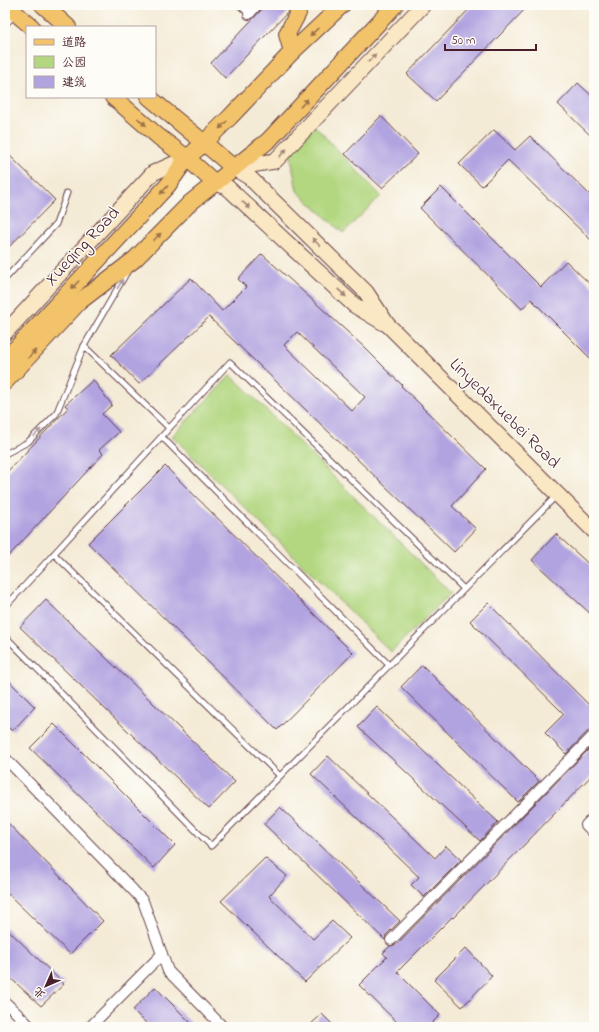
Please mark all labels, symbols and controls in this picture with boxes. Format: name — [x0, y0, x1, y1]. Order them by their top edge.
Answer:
legend — [26, 26, 156, 98]
scale bar — [445, 26, 536, 52]
one-way arrow — [309, 27, 318, 36]
text: 50 m — [451, 32, 475, 50]
text: 道路 — [62, 34, 86, 52]
one-way arrow — [368, 53, 377, 63]
text: 公园 — [62, 54, 86, 72]
text: 建筑 — [62, 74, 86, 92]
one-way arrow — [299, 98, 308, 108]
one-way arrow — [137, 118, 148, 127]
one-way arrow — [218, 120, 228, 130]
one-way arrow — [278, 148, 288, 158]
one-way arrow — [159, 185, 169, 195]
one-way arrow — [241, 201, 252, 210]
street label: Xueqing Road — [39, 202, 127, 293]
one-way arrow — [152, 232, 162, 242]
one-way arrow — [311, 237, 321, 247]
one-way arrow — [117, 278, 124, 290]
one-way arrow — [71, 280, 80, 290]
one-way arrow — [337, 289, 347, 298]
one-way arrow — [27, 349, 36, 359]
street label: Linyedaxuebei Road — [443, 353, 565, 475]
one-way arrow — [32, 428, 42, 438]
north arrow — [26, 966, 66, 1006]
text: 北 — [30, 983, 49, 1002]

